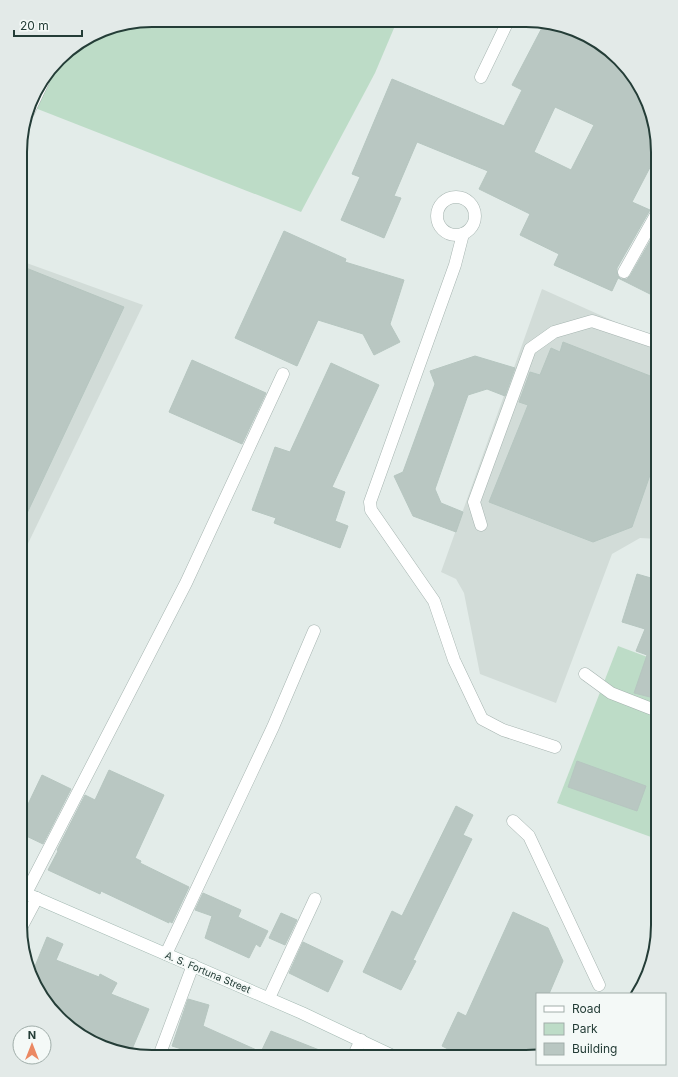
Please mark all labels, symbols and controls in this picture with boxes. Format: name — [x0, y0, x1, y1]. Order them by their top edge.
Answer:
scale bar — [14, 12, 82, 38]
text: 20 m — [20, 18, 49, 33]
street label: A. S. Fortuna Street — [163, 949, 253, 996]
legend — [536, 993, 666, 1065]
text: Road — [572, 1001, 601, 1016]
text: Park — [572, 1021, 598, 1036]
north arrow — [12, 1025, 52, 1065]
text: N — [28, 1028, 36, 1042]
text: Building — [572, 1041, 617, 1056]

